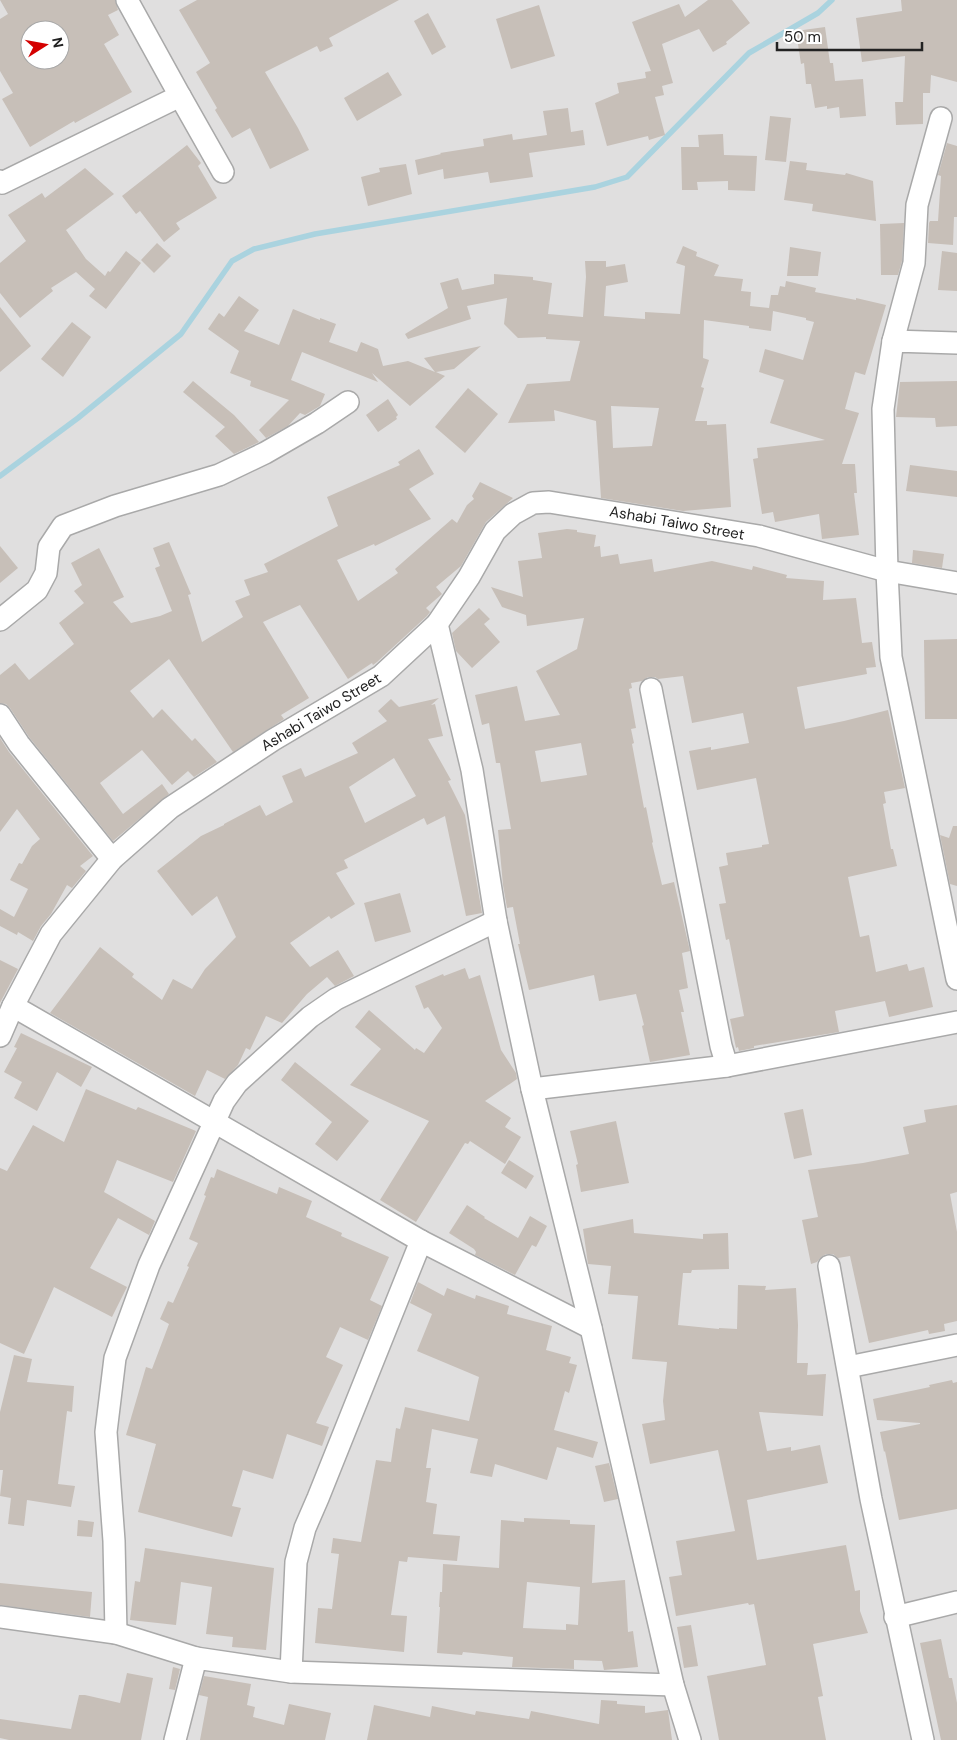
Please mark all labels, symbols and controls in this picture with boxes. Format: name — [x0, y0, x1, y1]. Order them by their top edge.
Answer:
north arrow — [20, 20, 70, 70]
scale bar — [777, 20, 922, 52]
text: 50 m — [784, 27, 821, 47]
text: N — [48, 36, 68, 49]
street label: Ashabi Taiwo Street — [608, 501, 746, 545]
street label: Ashabi Taiwo Street — [257, 668, 385, 756]

